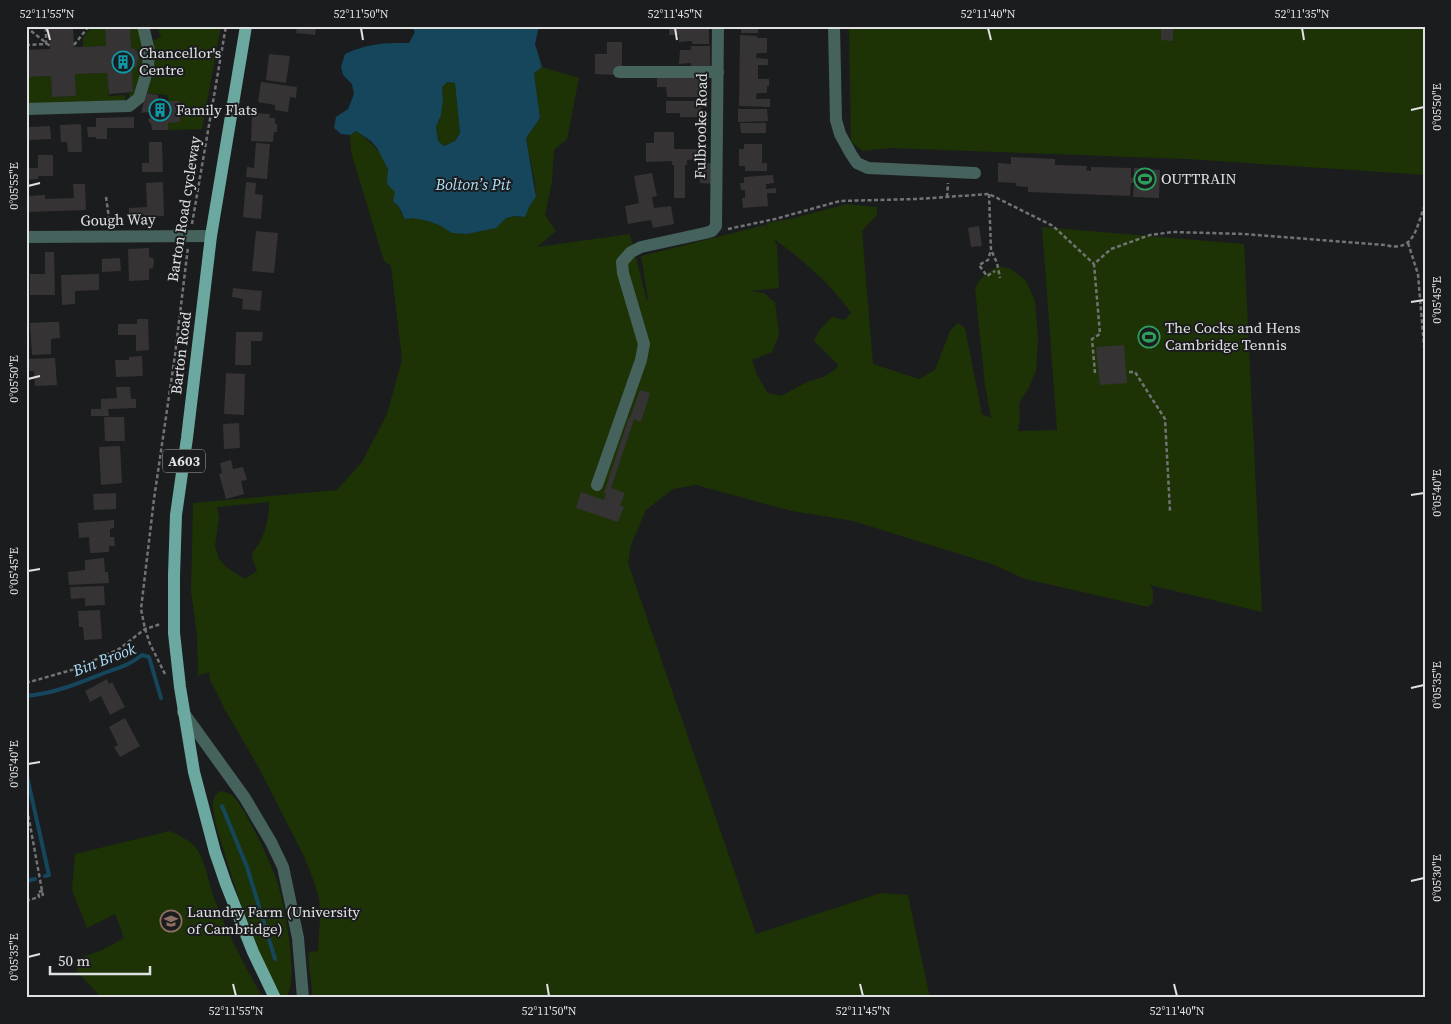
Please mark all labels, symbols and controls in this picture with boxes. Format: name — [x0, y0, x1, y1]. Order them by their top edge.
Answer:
text: 52°11'55"N — [19, 6, 75, 22]
text: 52°11'50"N — [333, 6, 389, 22]
text: 52°11'45"N — [647, 6, 703, 22]
text: 52°11'40"N — [960, 6, 1016, 22]
text: 52°11'35"N — [1274, 6, 1330, 22]
place label: Chancellor's Centre — [139, 42, 221, 80]
building icon: Chancellor's Centre — [111, 50, 135, 74]
street label: Fulbrooke Road — [689, 72, 712, 179]
text: 0°05'50"E — [1429, 83, 1445, 131]
building icon: Family Flats — [148, 98, 172, 122]
place label: Family Flats — [176, 99, 257, 120]
street label: Barton Road cycleway — [162, 134, 205, 283]
text: 0°05'55"E — [6, 162, 22, 210]
sports icon: OUTTRAIN — [1133, 167, 1157, 191]
place label: OUTTRAIN — [1161, 168, 1237, 189]
water label: Bolton’s Pit — [434, 173, 511, 195]
street label: Gough Way — [80, 208, 156, 231]
text: 0°05'45"E — [1429, 276, 1445, 324]
street label: Barton Road — [165, 310, 196, 396]
place label: The Cocks and Hens Cambridge Tennis — [1165, 317, 1301, 355]
sports icon: The Cocks and Hens Cambridge Tennis — [1137, 325, 1161, 349]
text: 0°05'50"E — [6, 355, 22, 403]
road number: A603 — [163, 450, 205, 472]
text: 0°05'40"E — [1429, 469, 1445, 517]
text: 0°05'45"E — [6, 547, 22, 595]
water label: Bin Brook — [68, 637, 139, 681]
text: 0°05'35"E — [1429, 661, 1445, 709]
text: 0°05'40"E — [6, 740, 22, 788]
text: 0°05'30"E — [1429, 854, 1445, 902]
place label: Laundry Farm (University of Cambridge) — [187, 901, 360, 939]
school or university icon: Laundry Farm (University of Cambridge) — [159, 909, 183, 933]
text: 0°05'35"E — [6, 933, 22, 981]
scale bar — [50, 944, 150, 976]
text: 50 m — [58, 950, 90, 971]
text: 52°11'55"N — [208, 1003, 264, 1019]
text: 52°11'50"N — [521, 1003, 577, 1019]
text: 52°11'45"N — [835, 1003, 891, 1019]
text: 52°11'40"N — [1149, 1003, 1205, 1019]

